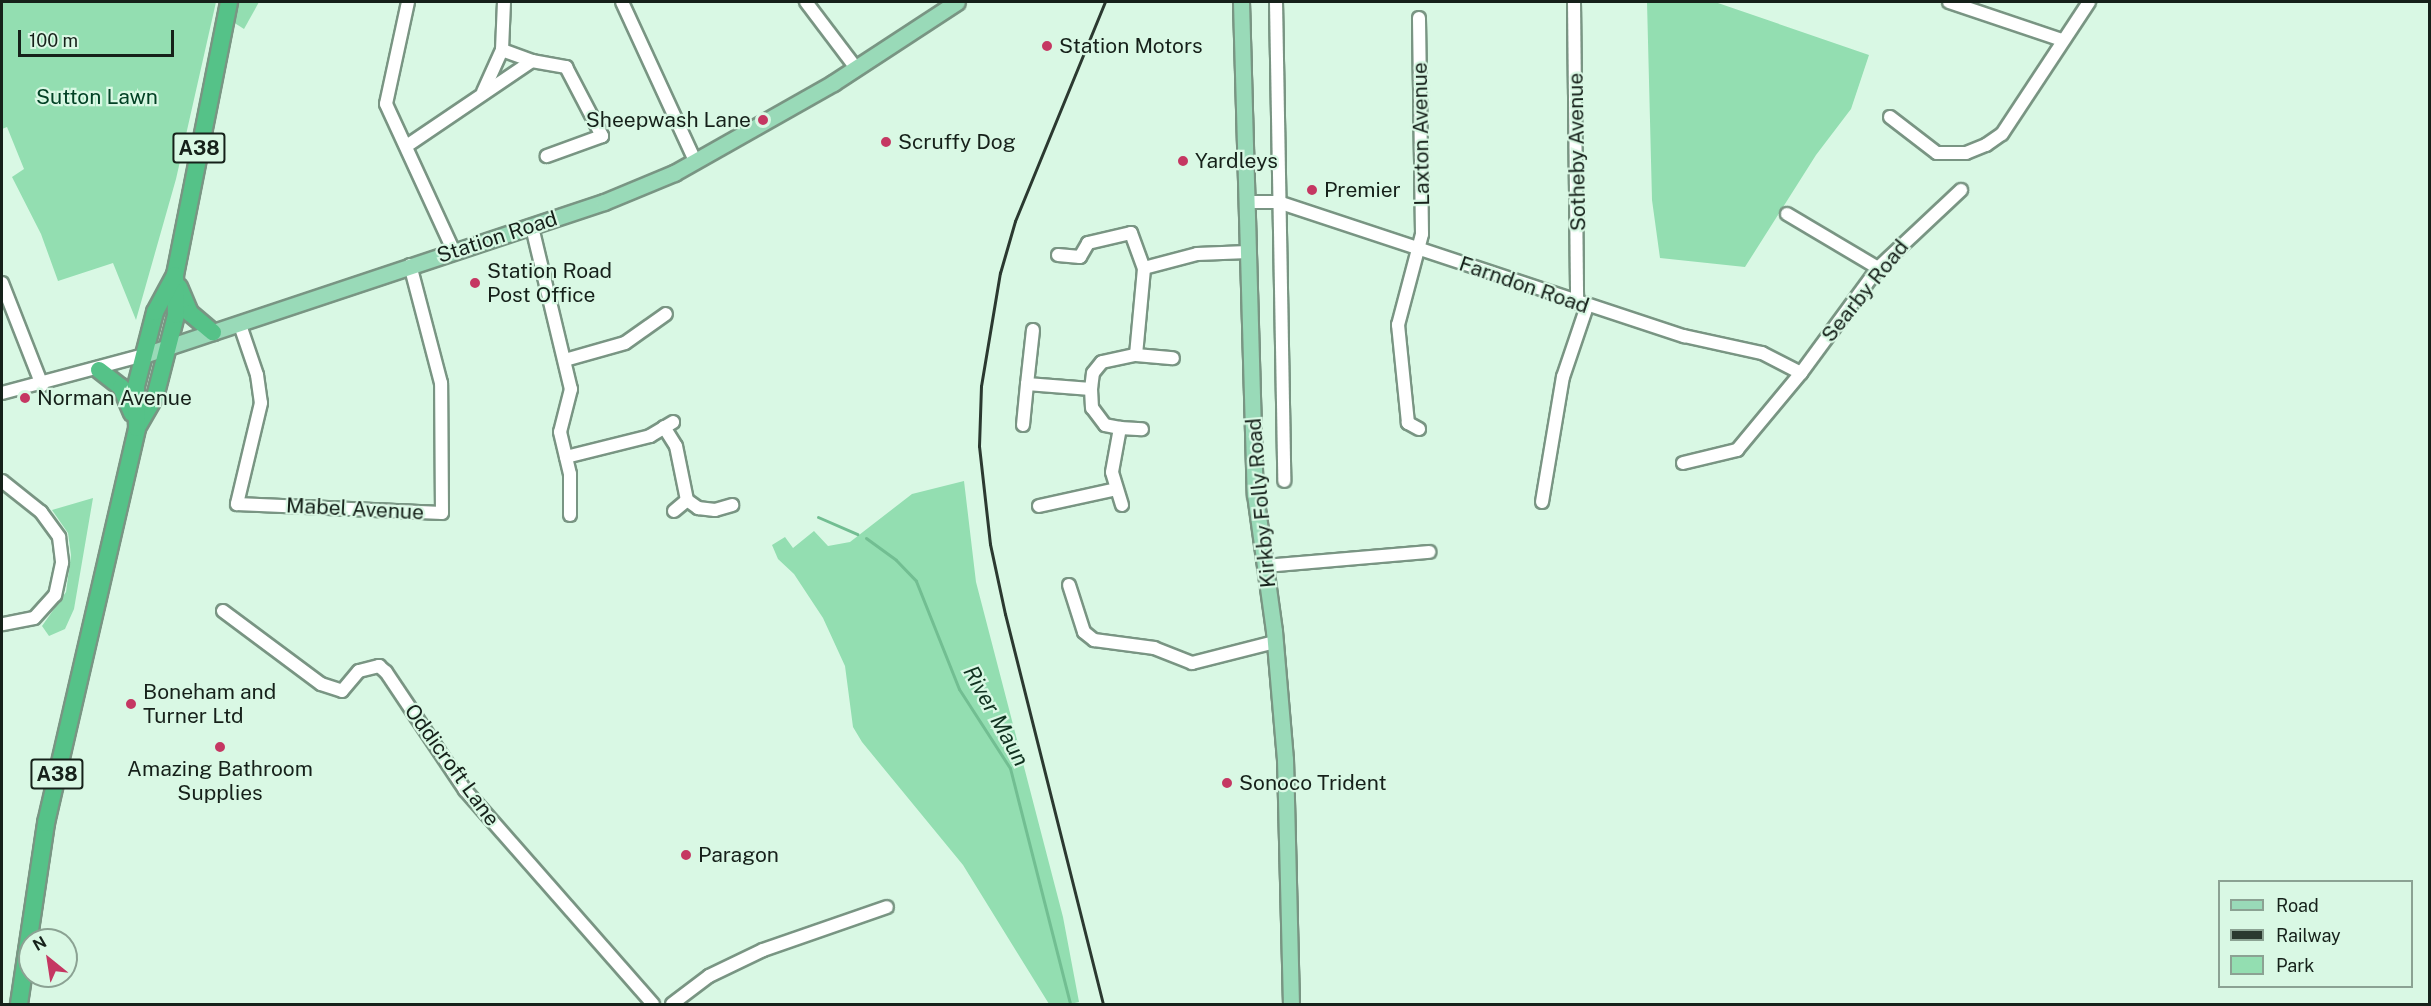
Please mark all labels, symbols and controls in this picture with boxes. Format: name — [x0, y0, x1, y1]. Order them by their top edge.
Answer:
scale bar — [21, 18, 177, 56]
text: 100 m — [29, 30, 78, 51]
place label: Station Motors — [1059, 33, 1203, 59]
marker: Station Motors — [1040, 39, 1054, 53]
street label: Laxton Avenue — [1407, 62, 1435, 206]
street label: Sotheby Avenue — [1563, 73, 1591, 231]
park label: Sutton Lawn — [36, 84, 158, 110]
place label: Sheepwash Lane — [586, 107, 751, 133]
marker: Sheepwash Lane — [756, 113, 770, 127]
place label: Scruffy Dog — [898, 129, 1016, 155]
road number: A38 — [172, 131, 226, 165]
marker: Scruffy Dog — [879, 135, 893, 149]
place label: Yardleys — [1195, 148, 1278, 174]
marker: Yardleys — [1176, 154, 1190, 168]
place label: Premier — [1324, 177, 1401, 203]
marker: Premier — [1305, 183, 1319, 197]
street label: Station Road — [434, 206, 560, 268]
street label: Searby Road — [1816, 235, 1914, 347]
street label: Farndon Road — [1456, 251, 1592, 319]
place label: Station Road Post Office — [487, 258, 612, 308]
marker: Station Road Post Office — [468, 276, 482, 290]
place label: Norman Avenue — [37, 385, 192, 411]
marker: Norman Avenue — [18, 391, 32, 405]
street label: Kirkby Folly Road — [1241, 417, 1281, 589]
street label: Mabel Avenue — [285, 493, 425, 525]
water label: River Maun — [958, 661, 1034, 771]
place label: Boneham and Turner Ltd — [143, 679, 276, 729]
marker: Boneham and Turner Ltd — [124, 697, 138, 711]
street label: Oddicroft Lane — [399, 699, 505, 831]
marker: Amazing Bathroom Supplies — [213, 740, 227, 754]
place label: Amazing Bathroom Supplies — [127, 756, 313, 806]
road number: A38 — [30, 757, 84, 791]
place label: Sonoco Trident — [1239, 770, 1387, 796]
marker: Sonoco Trident — [1220, 776, 1234, 790]
place label: Paragon — [698, 842, 779, 868]
marker: Paragon — [679, 848, 693, 862]
legend — [2218, 880, 2413, 988]
text: Road — [2276, 895, 2319, 916]
text: Railway — [2276, 925, 2341, 946]
north arrow — [18, 928, 78, 988]
text: N — [30, 932, 50, 955]
text: Park — [2276, 955, 2314, 976]

